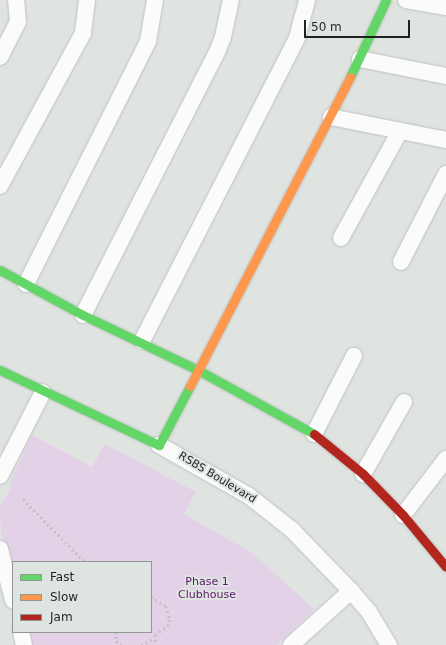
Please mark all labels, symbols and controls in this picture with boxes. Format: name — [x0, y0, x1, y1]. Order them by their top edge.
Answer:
scale bar — [306, 12, 412, 38]
text: 50 m — [311, 20, 342, 34]
street label: RSBS Boulevard — [176, 450, 258, 506]
legend — [12, 561, 152, 633]
text: Fast — [50, 570, 74, 584]
park label: Phase 1 Clubhouse — [178, 576, 236, 602]
text: Slow — [50, 590, 78, 604]
text: Jam — [50, 610, 73, 624]

